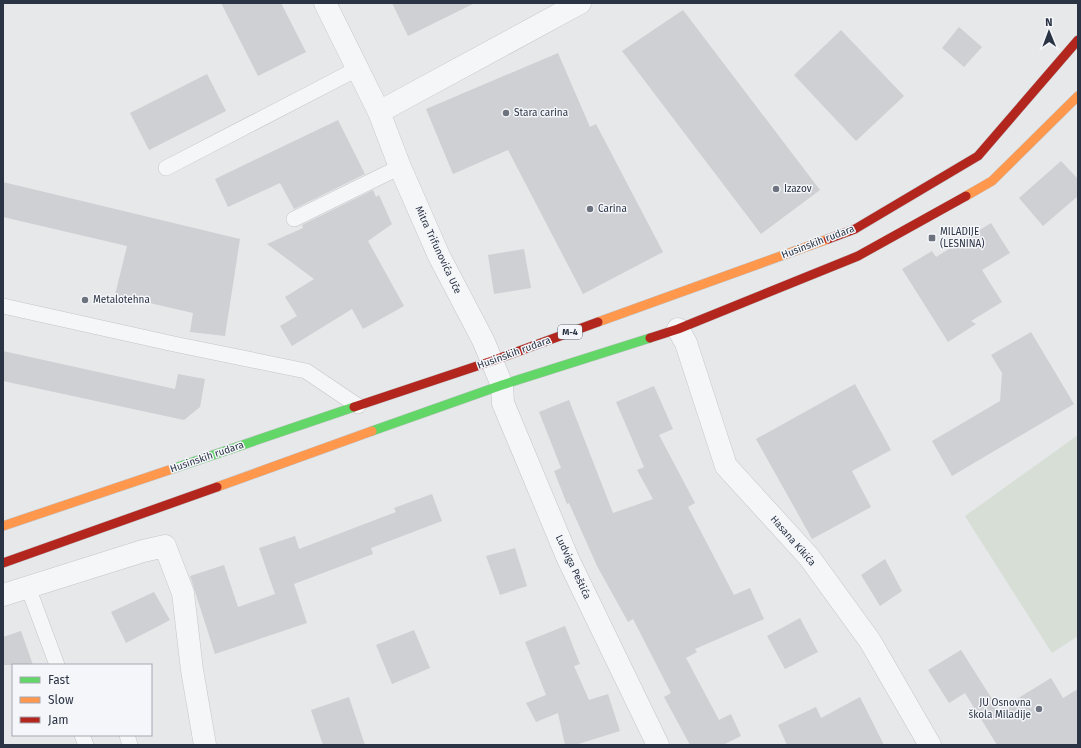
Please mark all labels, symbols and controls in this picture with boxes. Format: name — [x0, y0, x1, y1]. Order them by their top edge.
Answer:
north arrow — [1029, 12, 1069, 52]
text: N — [1045, 16, 1053, 29]
place label: Stara carina — [514, 107, 568, 119]
marker: Stara carina — [501, 108, 511, 118]
place label: Izazov — [784, 183, 812, 195]
marker: Izazov — [771, 184, 781, 194]
place label: Carina — [598, 203, 627, 215]
street label: Mitra Trifunovića Uče — [412, 204, 464, 296]
marker: Carina — [585, 204, 595, 214]
street label: Husinskih rudara — [780, 223, 856, 261]
place label: MILADIJE (LESNINA) — [940, 226, 985, 250]
marker: MILADIJE (LESNINA) — [927, 233, 937, 243]
place label: Metalotehna — [93, 294, 150, 306]
marker: Metalotehna — [80, 295, 90, 305]
road number: M-4 — [558, 325, 582, 339]
street label: Husinskih rudara — [476, 334, 552, 372]
street label: Husinskih rudara — [169, 439, 245, 475]
street label: Hasana Kikića — [768, 513, 818, 569]
street label: Ludviga Peštića — [553, 533, 593, 601]
legend — [12, 664, 152, 736]
text: Fast — [48, 673, 70, 687]
text: Slow — [48, 693, 74, 707]
place label: JU Osnovna škola Miladije — [969, 697, 1031, 721]
marker: JU Osnovna škola Miladije — [1034, 704, 1044, 714]
text: Jam — [48, 713, 68, 727]

